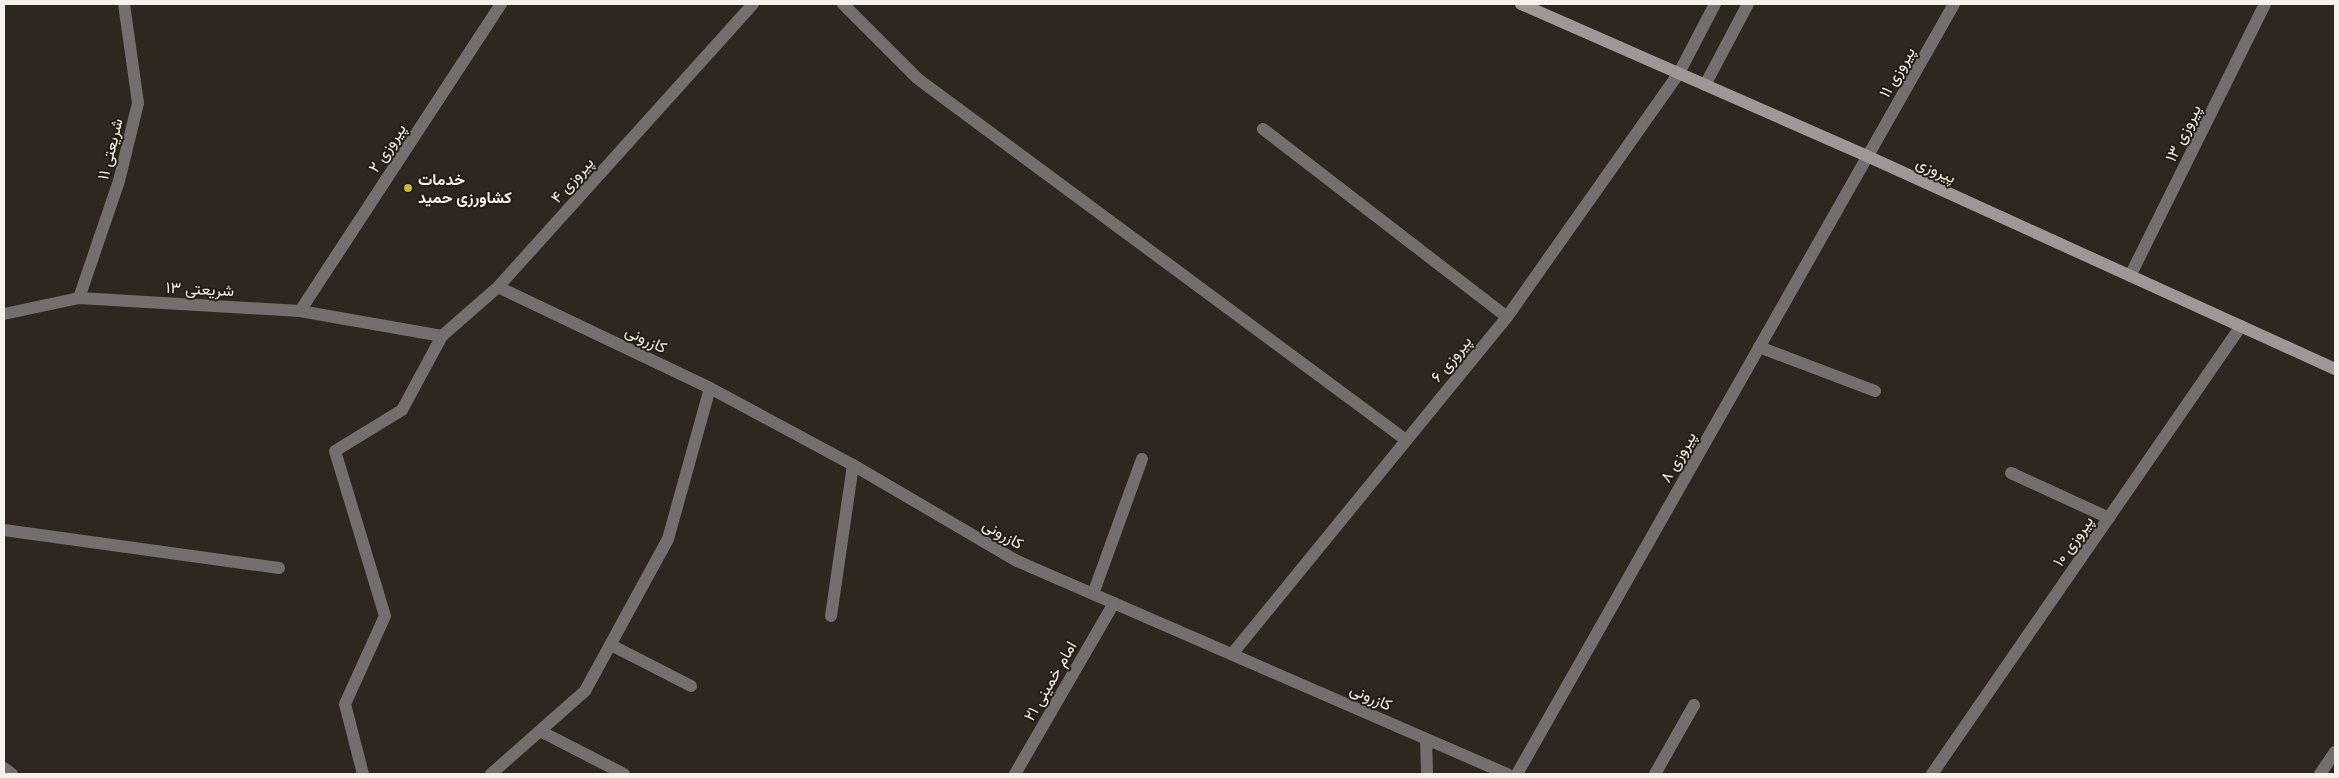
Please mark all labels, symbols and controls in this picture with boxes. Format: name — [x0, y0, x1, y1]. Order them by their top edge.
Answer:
street label: پیروزی ۱۱ — [1874, 43, 1921, 102]
street label: پیروزی ۱۳ — [2160, 101, 2207, 166]
street label: شریعتی ۱۱ — [92, 116, 128, 182]
street label: پیروزی ۲ — [363, 119, 411, 177]
street label: پیروزی ۴ — [546, 152, 599, 208]
street label: پیروزی — [1912, 152, 1959, 189]
place label: خدمات کشاورزی حمید — [418, 169, 512, 208]
marker: خدمات کشاورزی حمید — [402, 182, 414, 194]
street label: شریعتی ۱۳ — [165, 277, 235, 301]
street label: کازرونی — [622, 320, 670, 358]
street label: پیروزی ۶ — [1426, 332, 1477, 387]
street label: پیروزی ۸ — [1655, 428, 1702, 487]
street label: پیروزی ۱۰ — [2048, 511, 2099, 571]
street label: کازرونی — [979, 514, 1027, 554]
street label: امام خمینی ۲۱ — [1019, 637, 1081, 725]
street label: کازرونی — [1347, 678, 1395, 716]

